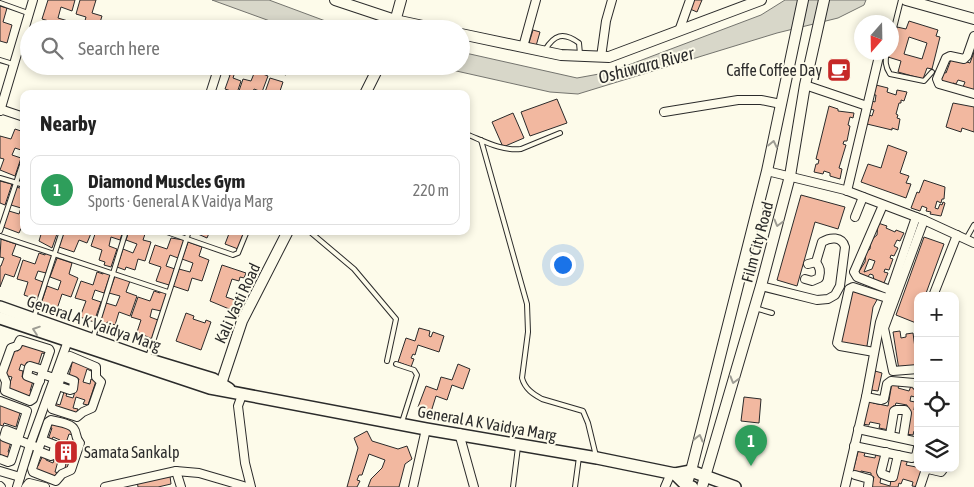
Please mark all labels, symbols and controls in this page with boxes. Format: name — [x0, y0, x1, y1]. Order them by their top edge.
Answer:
north arrow — [854, 15, 899, 60]
search box — [20, 20, 470, 75]
icon: search — [38, 34, 66, 62]
text: Search here — [78, 37, 160, 59]
water label: Oshiwara River — [596, 42, 697, 88]
cafe icon: Caffe Coffee Day — [826, 57, 852, 83]
place label: Caffe Coffee Day — [726, 61, 822, 80]
text: Nearby — [40, 111, 96, 135]
one-way arrow — [767, 140, 777, 149]
text: Diamond Muscles Gym — [88, 170, 245, 192]
text: 1 — [53, 181, 61, 199]
text: 220 m — [413, 181, 449, 199]
text: Sports · General A K Vaidya Marg — [88, 192, 273, 210]
street label: Film City Road — [738, 200, 777, 285]
one-way arrow — [773, 219, 784, 228]
your location — [550, 252, 576, 278]
street label: Kali Vasti Road — [211, 260, 263, 346]
street label: General A K Vaidya Marg — [24, 292, 163, 355]
map controls — [914, 292, 959, 472]
button: + — [914, 292, 959, 337]
one-way arrow — [32, 326, 40, 336]
button: − — [914, 337, 959, 382]
one-way arrow — [729, 375, 739, 383]
button: locate — [914, 382, 959, 427]
street label: General A K Vaidya Marg — [416, 402, 558, 445]
pin: 1 — [735, 425, 767, 466]
button: layers — [914, 427, 959, 472]
one-way arrow — [693, 433, 704, 442]
building icon: Samata Sankalp — [53, 439, 79, 465]
place label: Samata Sankalp — [84, 443, 180, 462]

